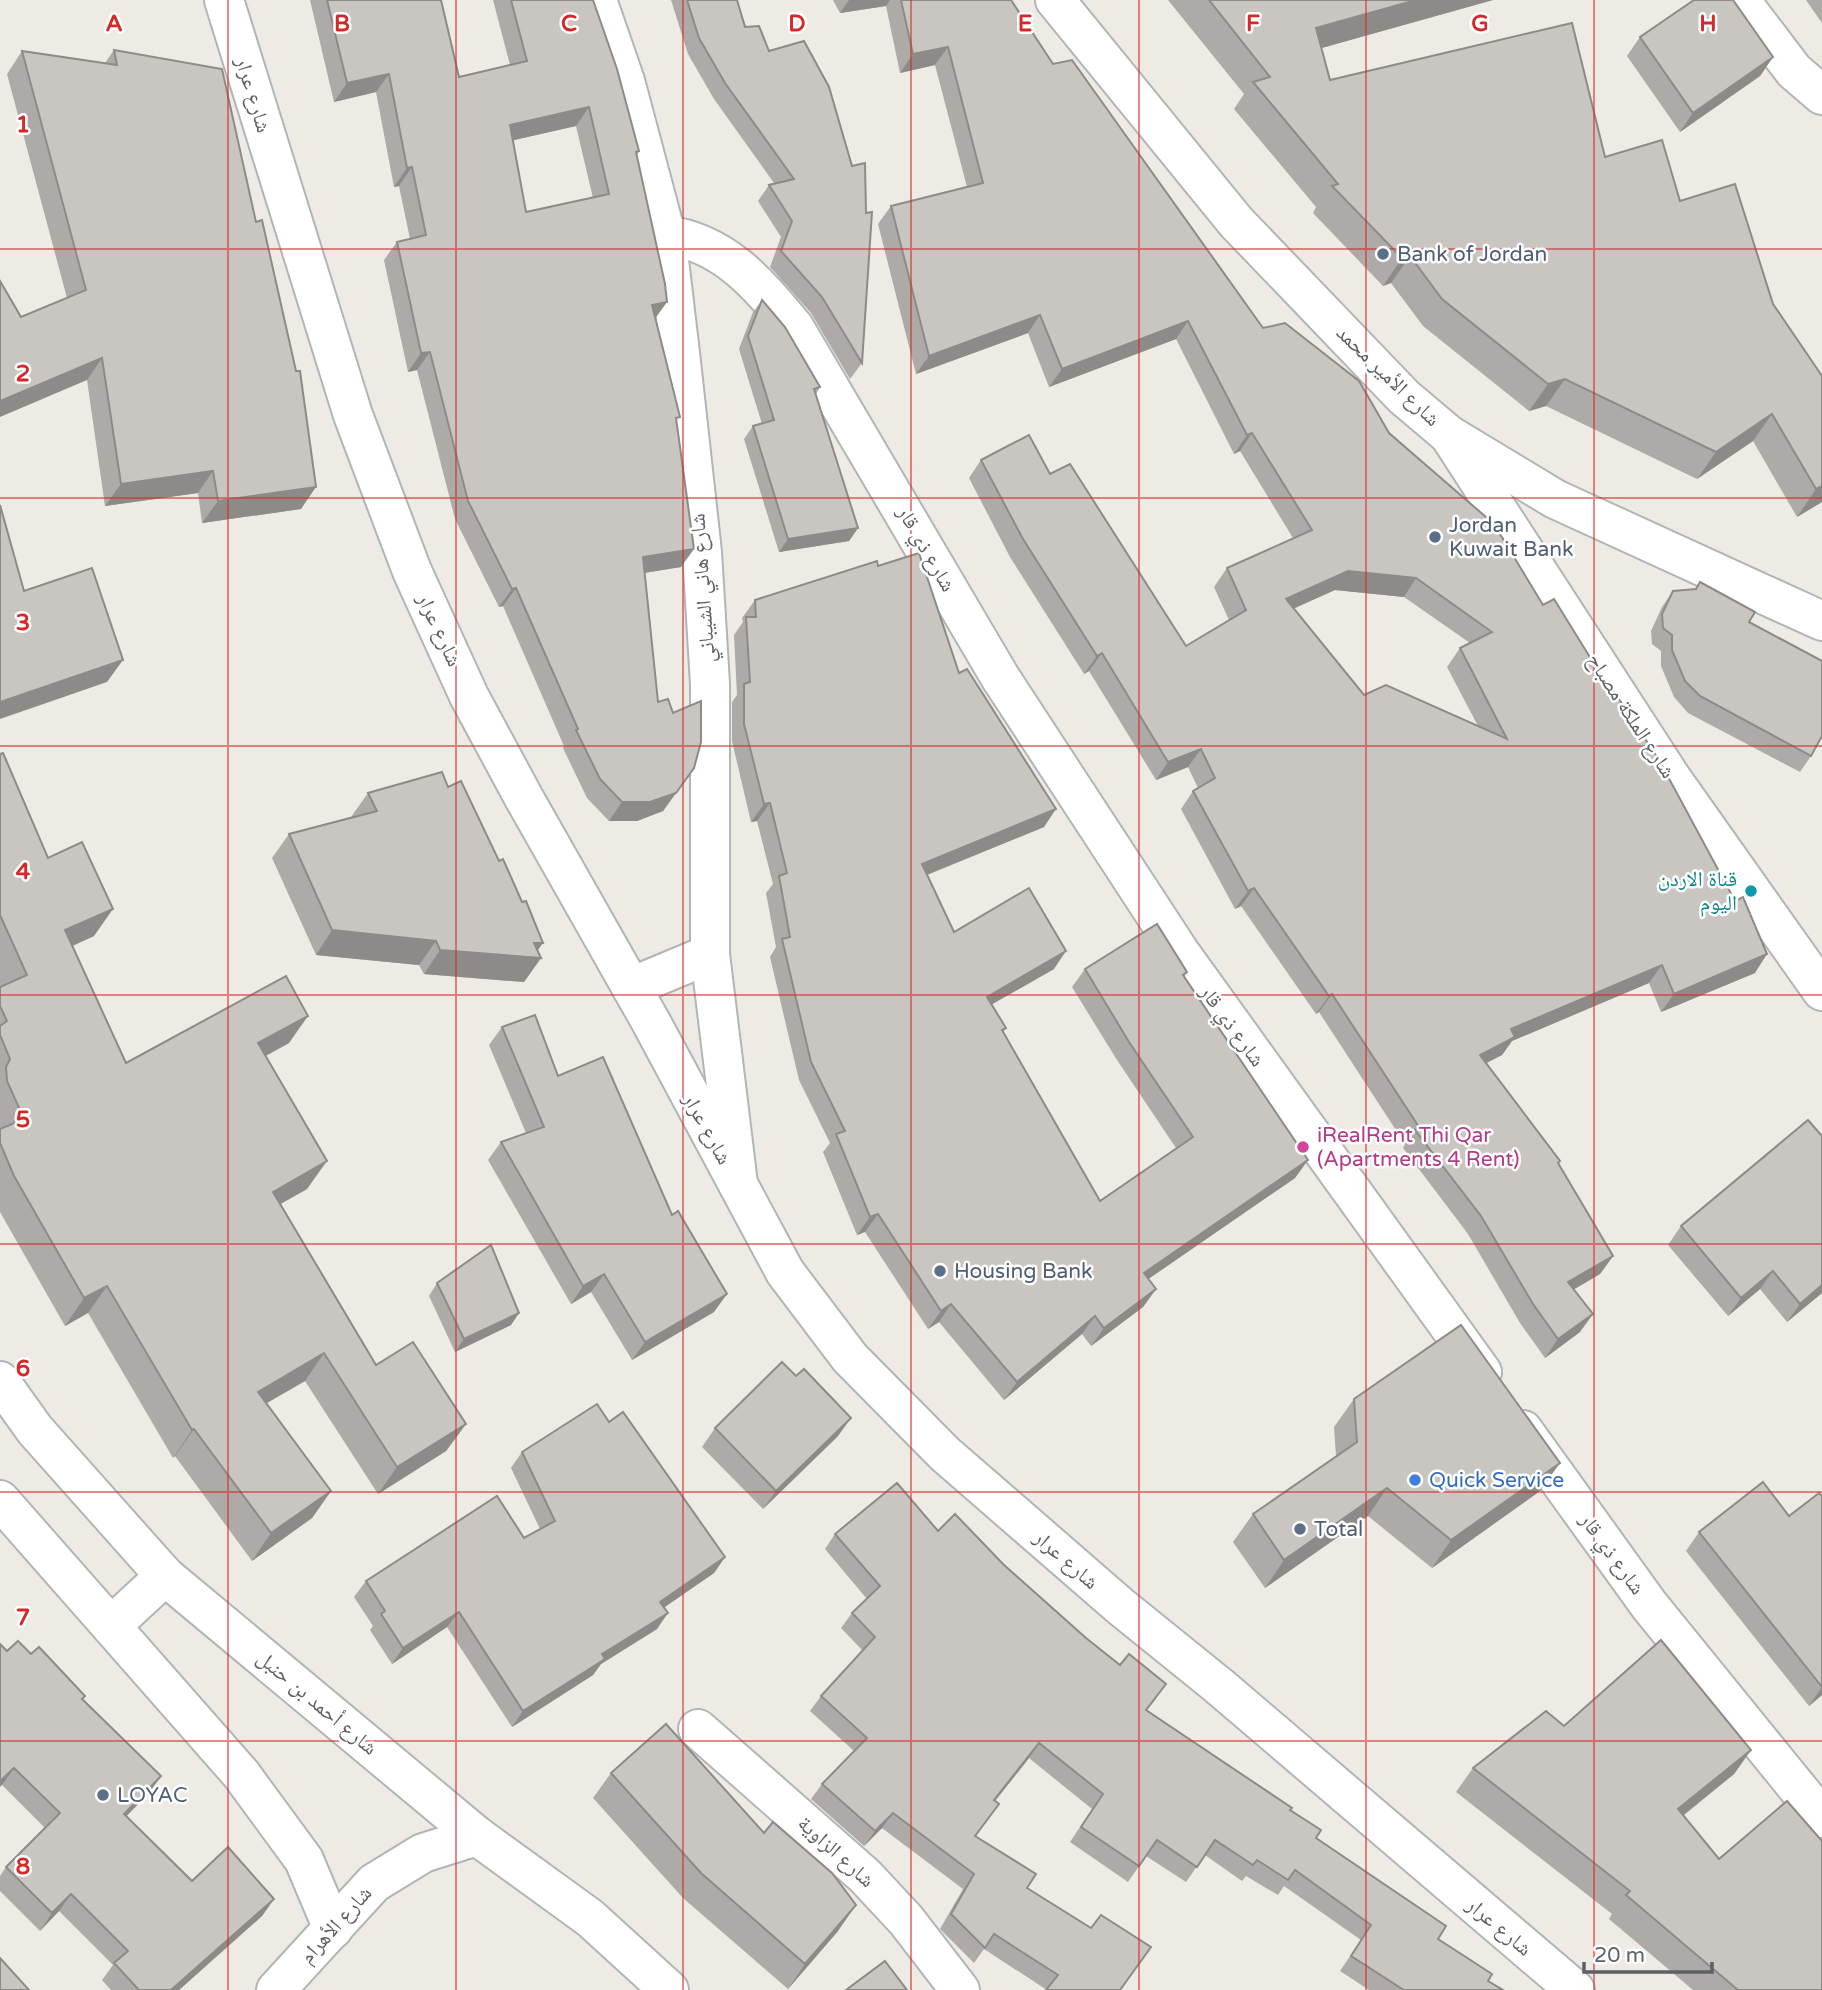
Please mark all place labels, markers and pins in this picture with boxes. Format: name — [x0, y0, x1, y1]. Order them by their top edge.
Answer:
place label: Bank of Jordan — [1397, 242, 1547, 267]
marker: Bank of Jordan — [1375, 246, 1391, 262]
place label: Jordan Kuwait Bank — [1449, 513, 1573, 562]
marker: Jordan Kuwait Bank — [1427, 529, 1443, 545]
place label: قناة الاردن اليوم — [1658, 867, 1737, 917]
marker: قناة الاردن اليوم — [1743, 883, 1759, 899]
place label: iRealRent Thi Qar (Apartments 4 Rent) — [1317, 1123, 1520, 1172]
marker: iRealRent Thi Qar (Apartments 4 Rent) — [1295, 1139, 1311, 1155]
place label: Housing Bank — [954, 1259, 1093, 1284]
marker: Housing Bank — [932, 1263, 948, 1279]
place label: Quick Service — [1429, 1468, 1564, 1493]
marker: Quick Service — [1407, 1472, 1423, 1488]
place label: Total — [1314, 1517, 1363, 1542]
marker: Total — [1292, 1521, 1308, 1537]
place label: LOYAC — [117, 1783, 188, 1808]
marker: LOYAC — [95, 1787, 111, 1803]

